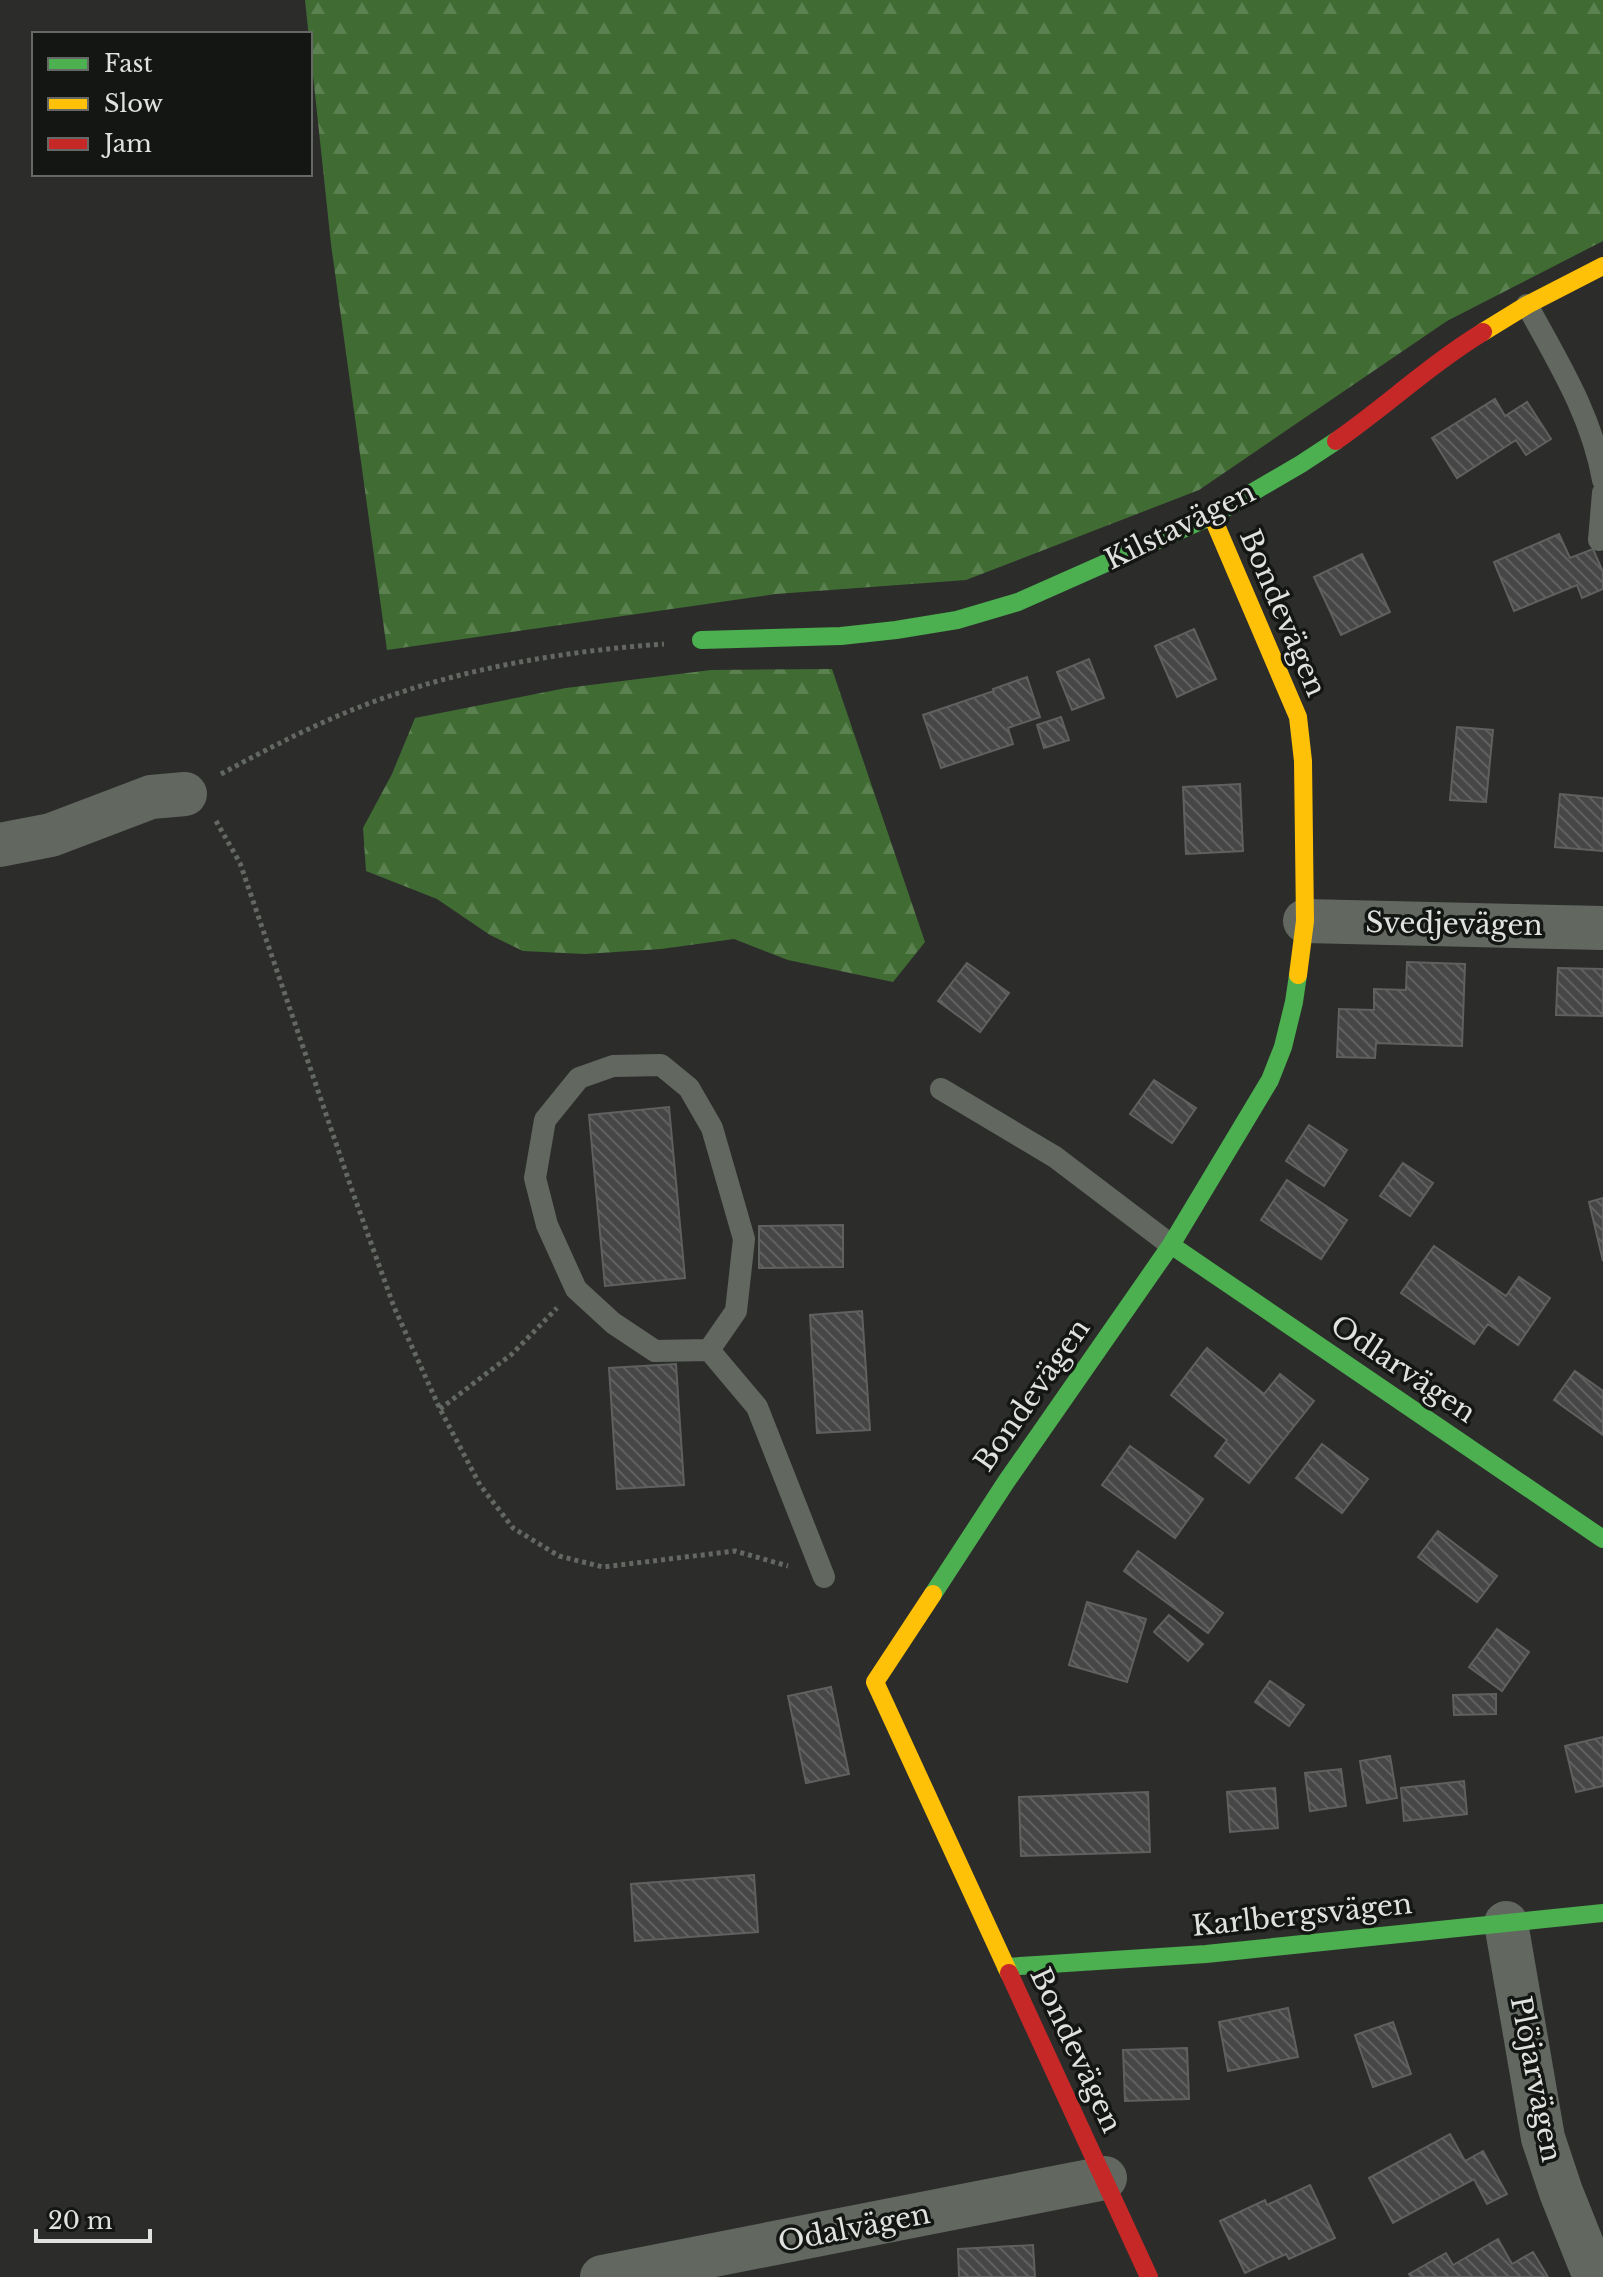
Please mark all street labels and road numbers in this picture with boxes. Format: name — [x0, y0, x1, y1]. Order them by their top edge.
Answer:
street label: Kilstavägen — [1099, 475, 1261, 577]
street label: Bondevägen — [1232, 524, 1334, 702]
street label: Svedjevägen — [1365, 905, 1543, 943]
street label: Odlarvägen — [1324, 1308, 1482, 1430]
street label: Bondevägen — [967, 1312, 1097, 1478]
street label: Karlbergsvägen — [1190, 1886, 1414, 1944]
street label: Bondevägen — [1023, 1962, 1129, 2138]
street label: Plöjarvägen — [1503, 1993, 1569, 2165]
street label: Odalvägen — [775, 2196, 933, 2260]

